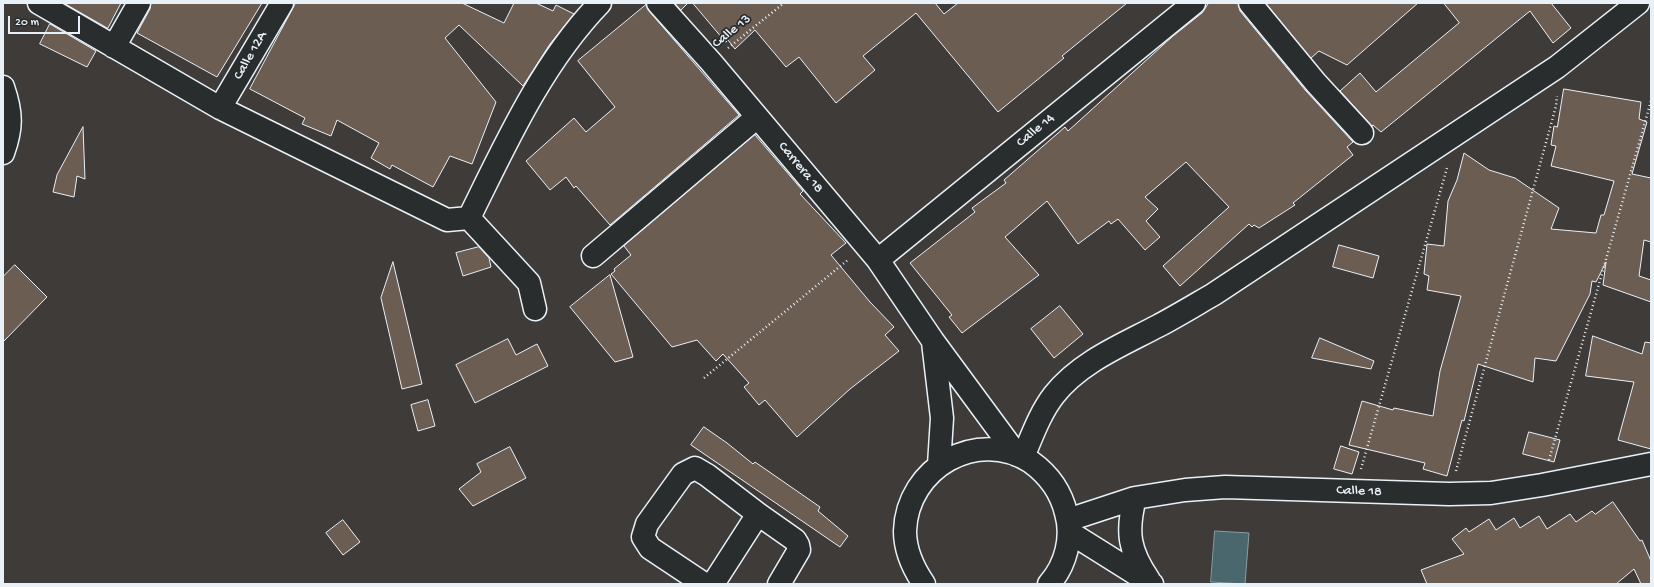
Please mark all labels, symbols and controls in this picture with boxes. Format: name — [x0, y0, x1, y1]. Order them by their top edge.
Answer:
scale bar — [10, 8, 82, 34]
street label: Calle 13 — [709, 11, 755, 53]
text: 20 m — [15, 16, 39, 30]
street label: Calle 12A — [231, 29, 271, 83]
street label: Calle 14 — [1013, 111, 1059, 151]
street label: Carrera 18 — [774, 139, 826, 197]
street label: Calle 18 — [1336, 483, 1382, 501]

